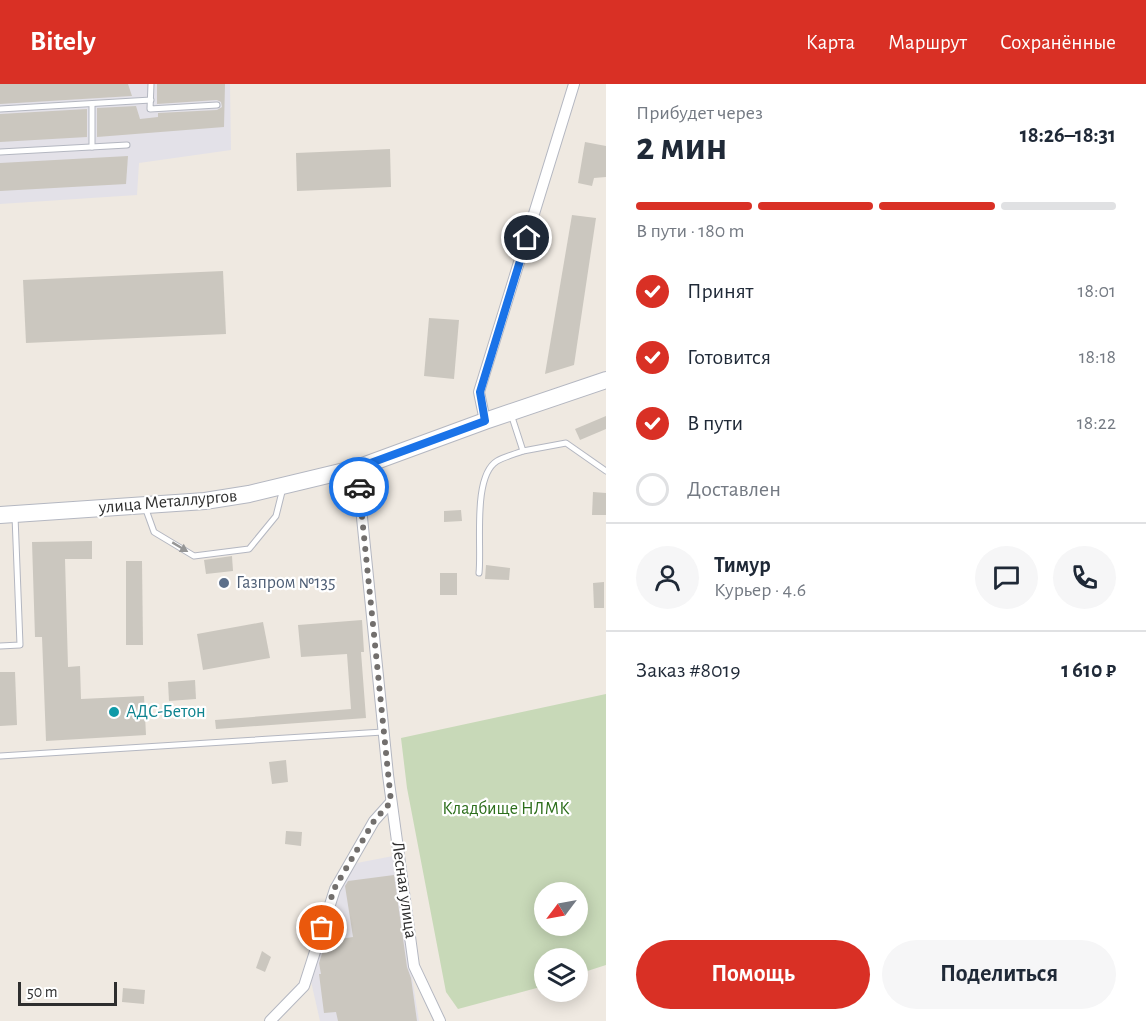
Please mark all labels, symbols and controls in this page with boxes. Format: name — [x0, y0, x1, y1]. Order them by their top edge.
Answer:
text: Bitely — [30, 28, 96, 56]
text: Карта — [806, 32, 855, 53]
text: Маршрут — [888, 32, 967, 53]
text: Сохранённые — [1000, 32, 1116, 53]
text: Прибудет через — [636, 103, 763, 123]
text: 18:26–18:31 — [1020, 124, 1116, 146]
text: 2 мин — [636, 128, 727, 167]
pin — [501, 212, 552, 263]
icon: home — [510, 221, 543, 254]
text: В пути · 180 m — [636, 221, 745, 241]
icon: check — [636, 275, 669, 308]
text: Принят — [687, 280, 753, 302]
text: 18:01 — [1078, 281, 1116, 301]
icon: check — [636, 341, 669, 374]
text: Готовится — [687, 346, 771, 368]
text: 18:18 — [1079, 347, 1116, 367]
icon: check — [636, 407, 669, 440]
text: В пути — [687, 412, 743, 434]
text: 18:22 — [1077, 413, 1116, 433]
courier — [329, 457, 389, 517]
icon: car — [343, 471, 376, 504]
text: Доставлен — [687, 478, 781, 500]
street label: улица Металлургов — [97, 487, 238, 517]
one-way arrow — [172, 542, 188, 553]
button: person — [636, 546, 699, 609]
button: chat — [975, 546, 1038, 609]
button: phone — [1053, 546, 1116, 609]
text: Тимур — [714, 554, 771, 576]
place label: Газпром №135 — [236, 574, 335, 592]
marker: Газпром №135 — [217, 576, 231, 590]
text: Курьер · 4.6 — [714, 580, 806, 600]
text: Заказ #8019 — [636, 659, 741, 681]
text: 1 610 ₽ — [1061, 659, 1116, 681]
place label: АДС-Бетон — [126, 703, 206, 721]
marker: АДС-Бетон — [107, 705, 121, 719]
park label: Кладбище НЛМК — [442, 799, 570, 818]
street label: Лесная улица — [388, 840, 420, 940]
north arrow — [534, 882, 588, 936]
map controls — [534, 882, 588, 1002]
pin — [296, 902, 347, 953]
icon: bag — [305, 911, 338, 944]
button: Помощь — [636, 940, 870, 1009]
button: Поделиться — [882, 940, 1116, 1009]
button: layers — [534, 948, 588, 1002]
scale bar — [18, 979, 117, 1006]
text: 50 m — [27, 984, 58, 1000]

